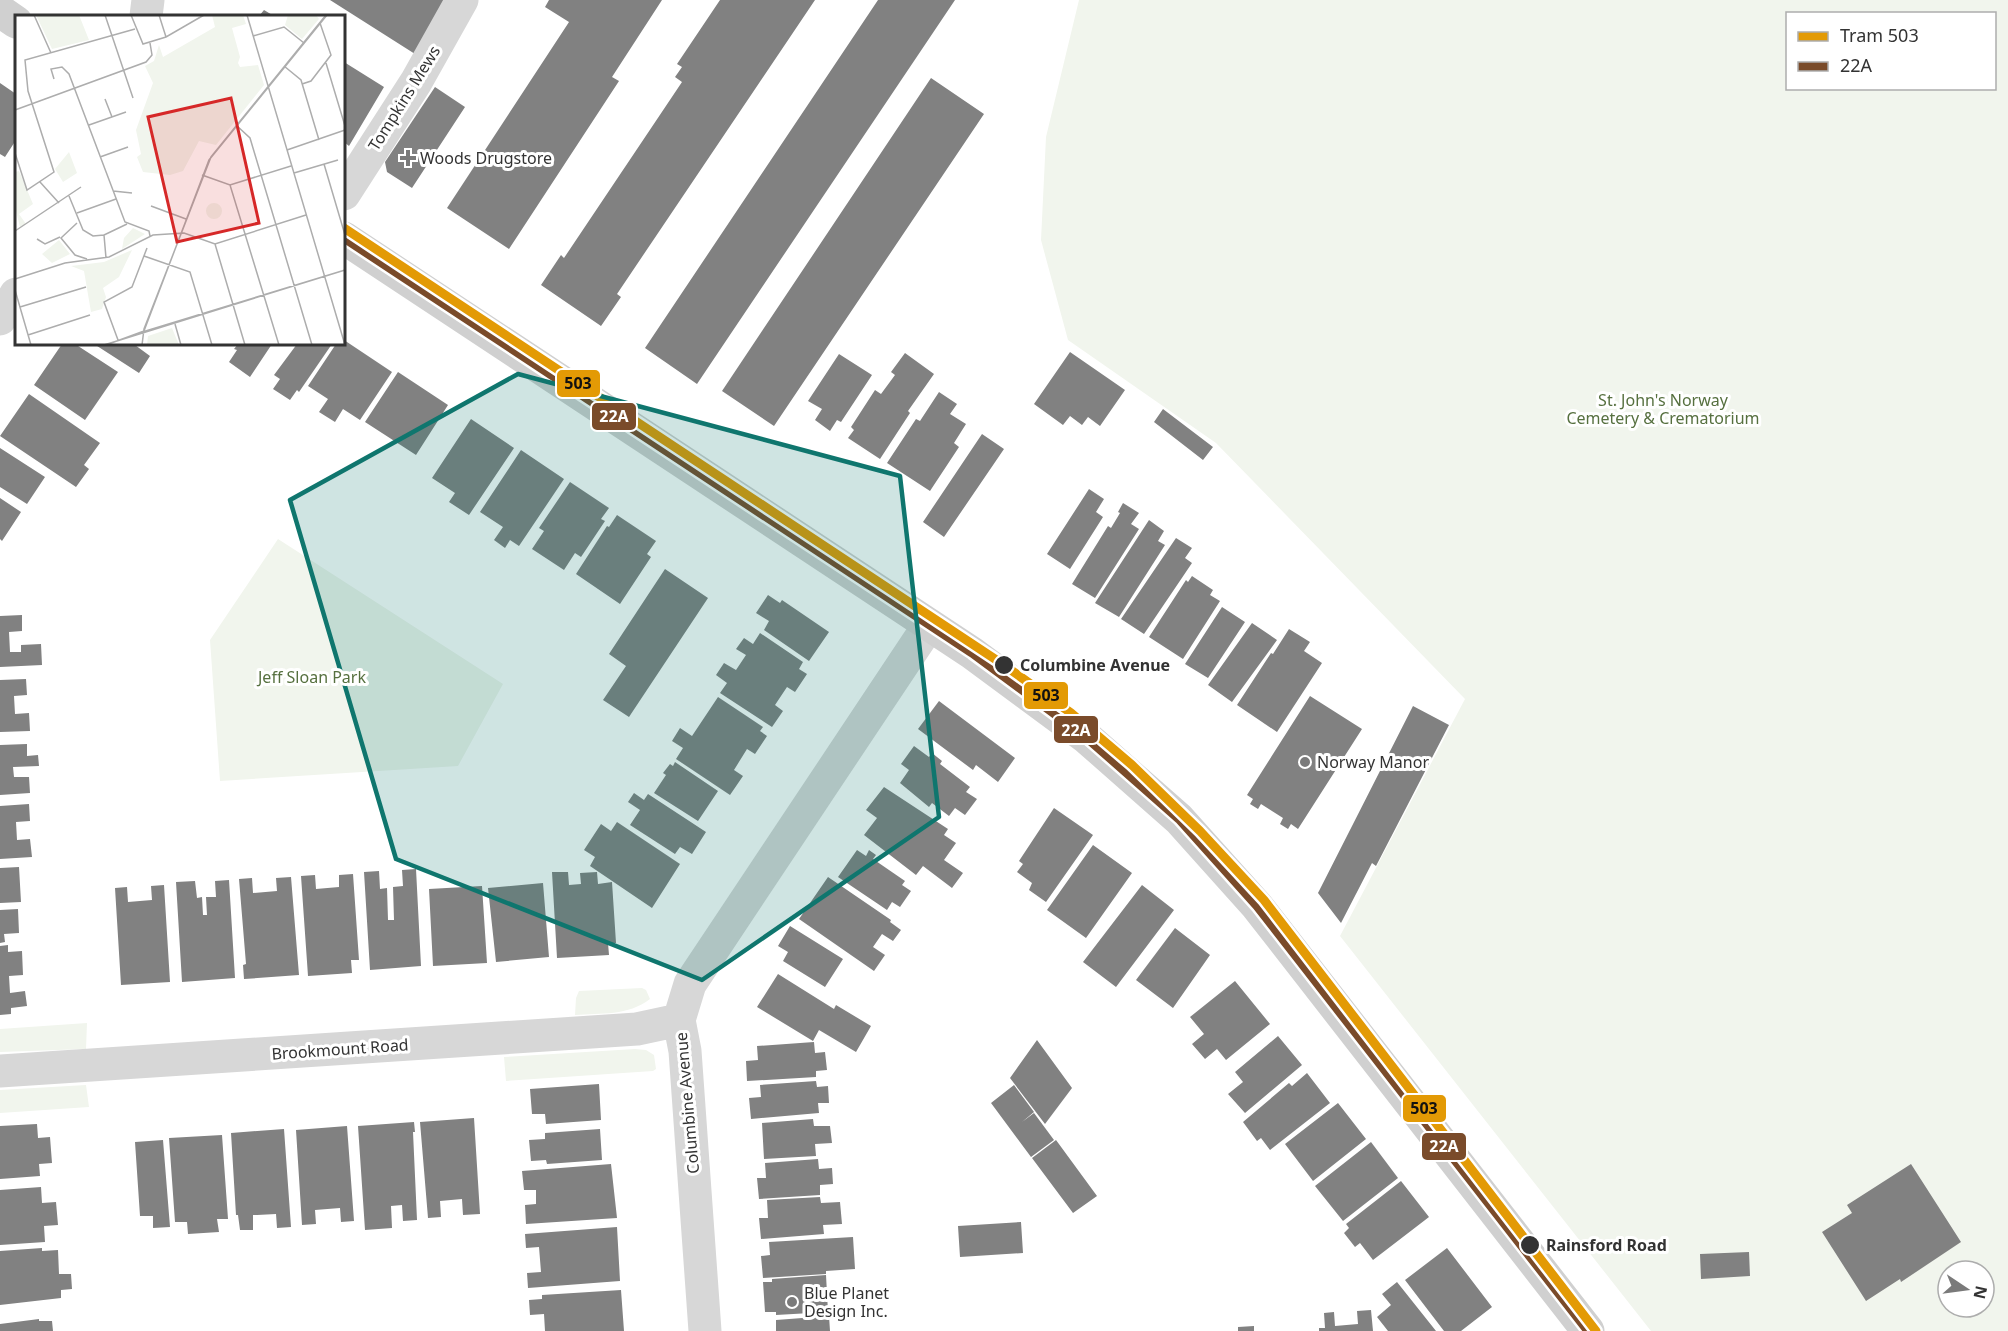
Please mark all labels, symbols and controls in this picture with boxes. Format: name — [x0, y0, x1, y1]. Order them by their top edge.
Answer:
legend — [1786, 12, 1996, 90]
inset map — [15, 15, 345, 345]
text: Tram 503 — [1840, 23, 1919, 47]
street label: Tompkins Mews — [363, 41, 445, 155]
text: 22A — [1840, 53, 1873, 77]
place label: Woods Drugstore — [420, 147, 552, 169]
marker: Woods Drugstore — [401, 151, 415, 165]
line badge: 503 — [556, 369, 601, 398]
text: 503 — [564, 372, 592, 394]
park label: St. John's Norway Cemetery & Crematorium — [1566, 389, 1760, 429]
line badge: 22A — [591, 402, 637, 431]
text: 22A — [599, 405, 630, 427]
marker: Columbine Avenue — [993, 654, 1015, 676]
place label: Columbine Avenue — [1020, 654, 1170, 676]
park label: Jeff Sloan Park — [256, 666, 366, 688]
line badge: 503 — [1023, 681, 1069, 710]
text: 503 — [1032, 684, 1060, 706]
line badge: 22A — [1053, 715, 1099, 744]
text: 22A — [1061, 719, 1092, 741]
place label: Norway Manor — [1317, 751, 1429, 773]
marker: Norway Manor — [1298, 755, 1312, 769]
street label: Columbine Avenue — [670, 1031, 704, 1175]
street label: Brookmount Road — [271, 1033, 409, 1065]
line badge: 503 — [1402, 1094, 1447, 1123]
text: 503 — [1410, 1097, 1438, 1119]
line badge: 22A — [1421, 1132, 1467, 1161]
text: 22A — [1429, 1135, 1460, 1157]
marker: Rainsford Road — [1519, 1234, 1541, 1256]
place label: Rainsford Road — [1546, 1234, 1667, 1256]
north arrow — [1936, 1259, 1996, 1319]
place label: Blue Planet Design Inc. — [804, 1282, 889, 1322]
text: N — [1968, 1284, 1993, 1301]
marker: Blue Planet Design Inc. — [785, 1295, 799, 1309]

